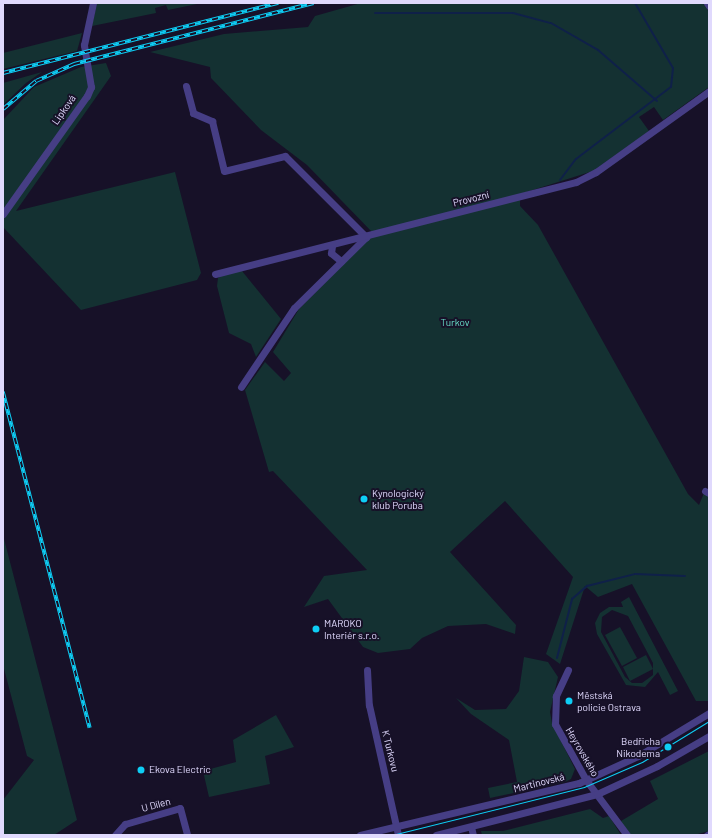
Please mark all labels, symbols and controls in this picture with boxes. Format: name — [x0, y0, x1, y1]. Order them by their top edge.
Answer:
street label: Lipková — [49, 93, 79, 127]
street label: Provozní — [452, 189, 490, 209]
park label: Turkov — [440, 317, 470, 329]
place label: Kynologický klub Poruba — [372, 487, 424, 510]
marker: Kynologický klub Poruba — [359, 494, 369, 504]
place label: MAROKO Interiér s.r.o. — [324, 617, 380, 640]
marker: MAROKO Interiér s.r.o. — [311, 624, 321, 634]
place label: Městská policie Ostrava — [577, 689, 641, 712]
marker: Městská policie Ostrava — [564, 696, 574, 706]
street label: Heyrovského — [563, 725, 601, 779]
street label: K Turkovu — [379, 729, 401, 773]
place label: Bedřicha Nikodema — [616, 735, 660, 758]
marker: Bedřicha Nikodema — [663, 742, 673, 752]
place label: Ekova Electric — [149, 764, 211, 776]
marker: Ekova Electric — [136, 765, 146, 775]
street label: Martinovská — [512, 771, 566, 795]
street label: U Dílen — [140, 795, 172, 815]

